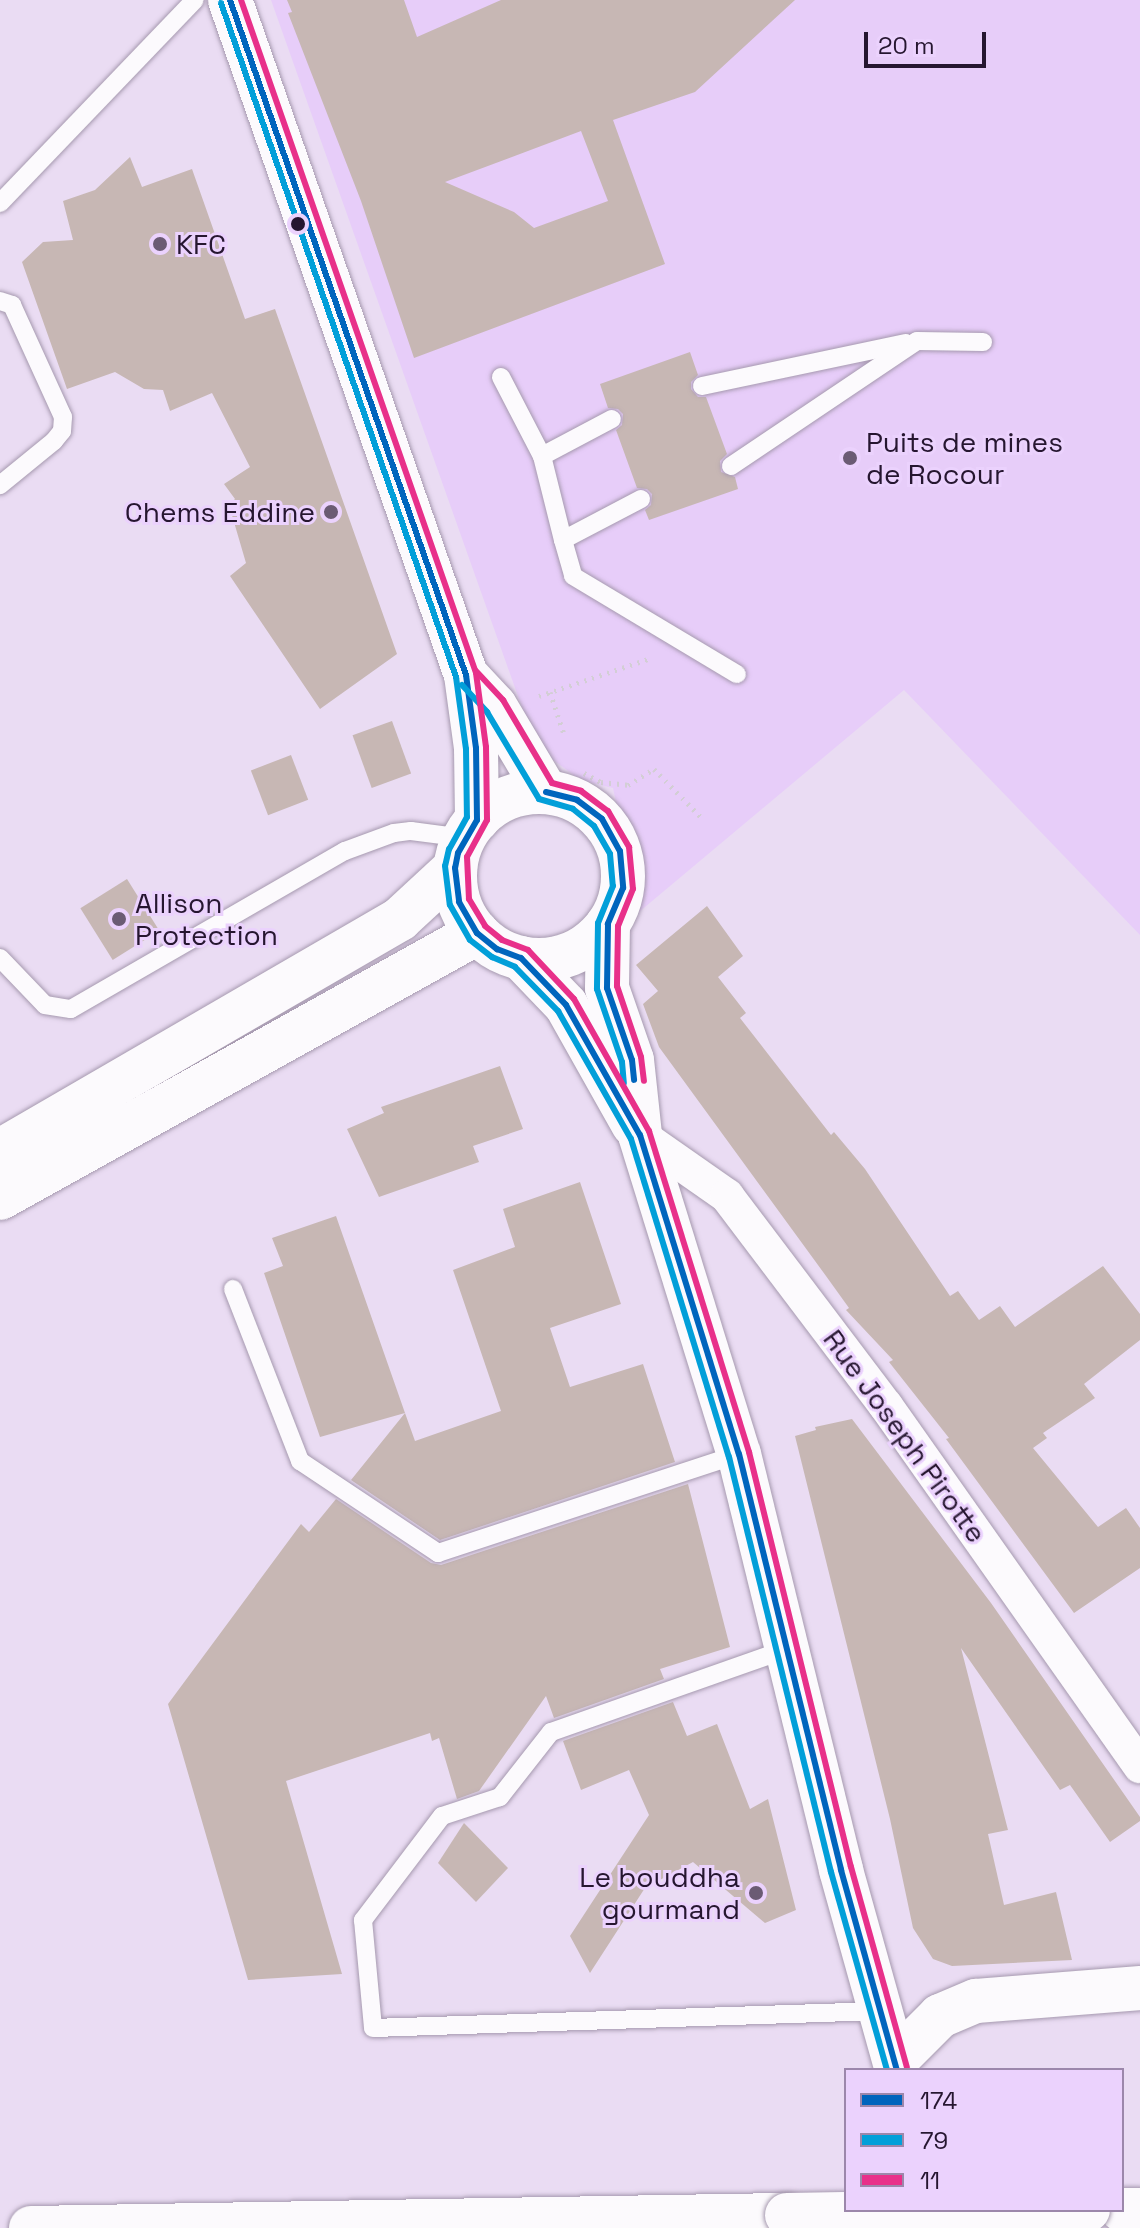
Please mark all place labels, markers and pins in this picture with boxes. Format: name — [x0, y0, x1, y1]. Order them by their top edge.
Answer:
unlabelled marker — [290, 216, 306, 232]
place label: KFC — [176, 227, 226, 261]
marker: KFC — [151, 235, 169, 253]
place label: Puits de mines de Rocour — [866, 425, 1063, 491]
marker: Puits de mines de Rocour — [841, 449, 859, 467]
place label: Chems Eddine — [125, 495, 315, 529]
marker: Chems Eddine — [322, 503, 340, 521]
place label: Allison Protection — [135, 886, 278, 952]
marker: Allison Protection — [110, 910, 128, 928]
place label: Le bouddha gourmand — [579, 1860, 740, 1926]
marker: Le bouddha gourmand — [747, 1884, 765, 1902]

